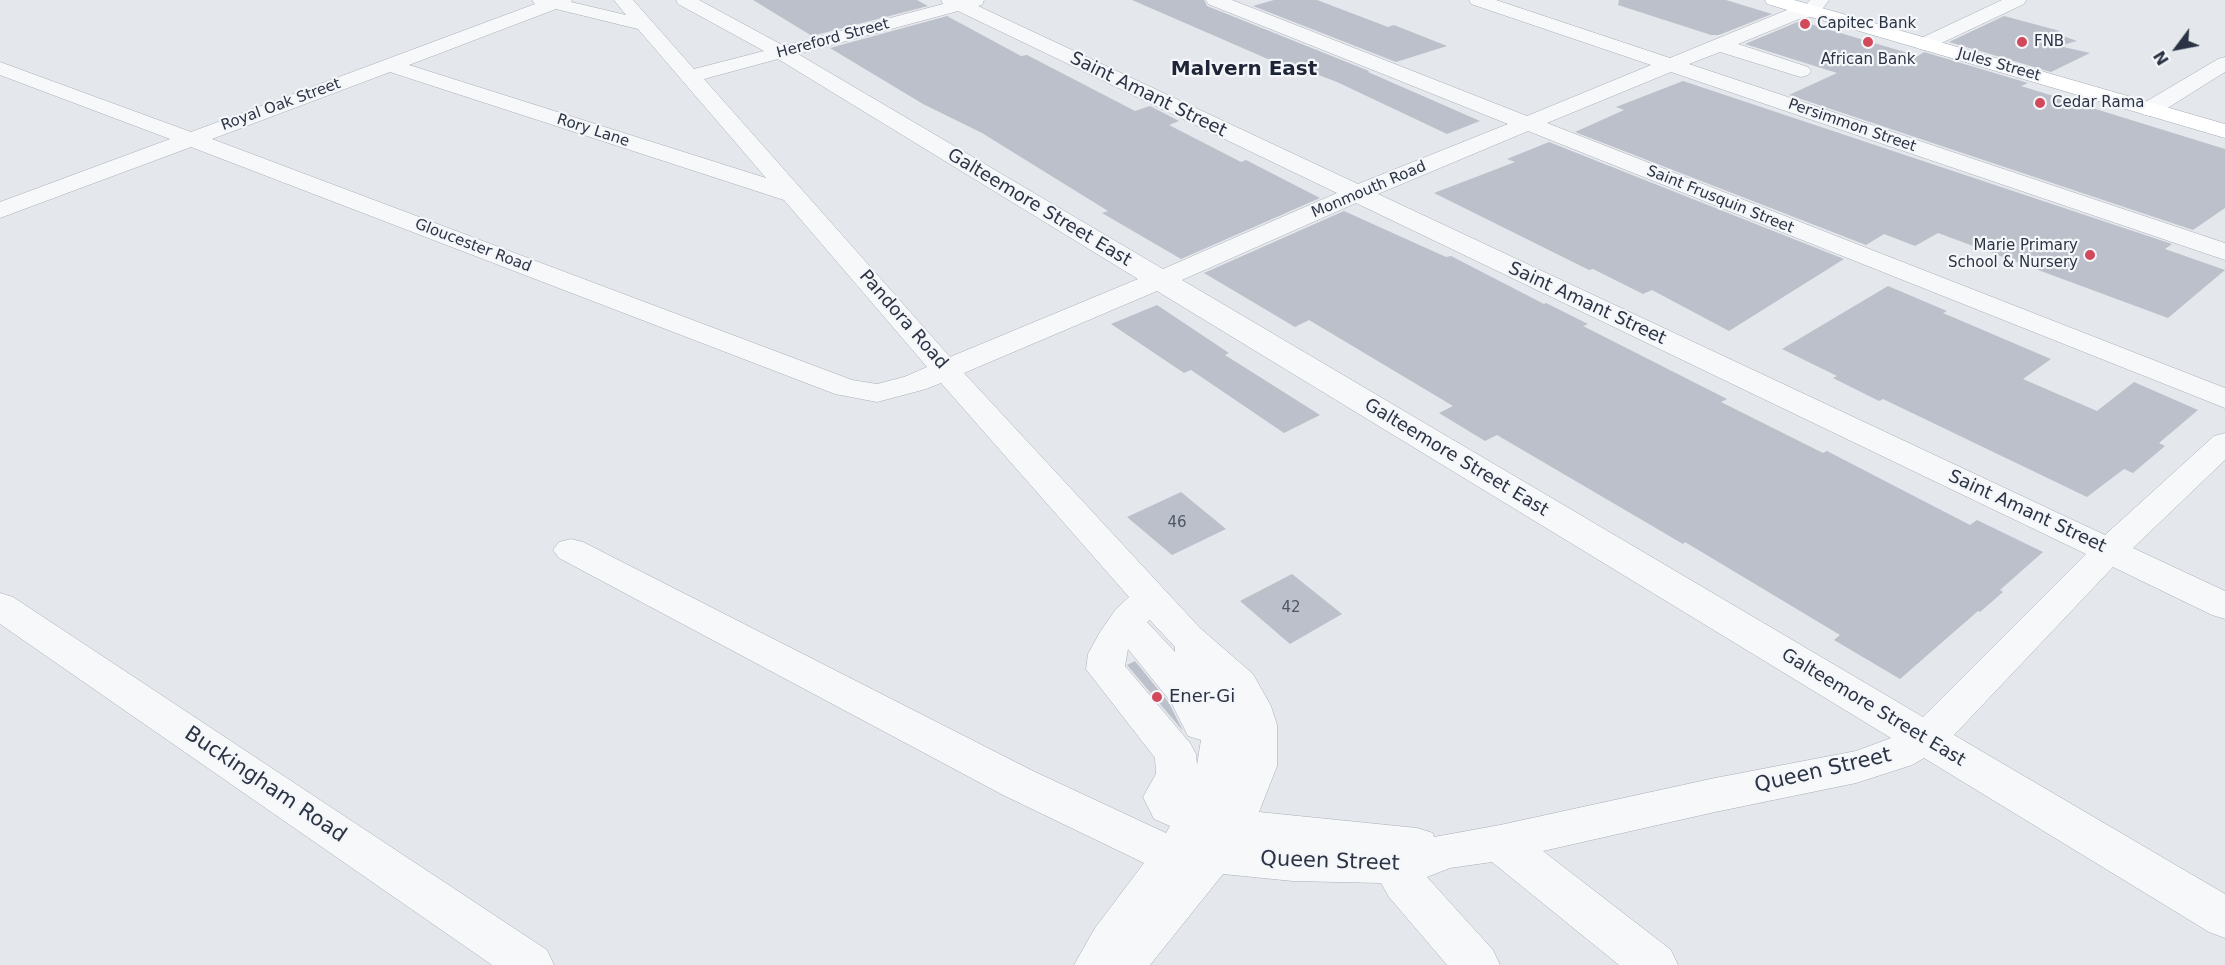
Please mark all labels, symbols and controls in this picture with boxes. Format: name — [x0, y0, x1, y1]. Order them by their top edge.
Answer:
street label: Hereford Street — [775, 15, 891, 63]
place label: Capitec Bank — [1817, 15, 1916, 33]
marker: Capitec Bank — [1798, 17, 1812, 31]
north arrow — [2147, 18, 2207, 78]
place label: FNB — [2034, 33, 2064, 51]
marker: African Bank — [1861, 35, 1875, 49]
marker: FNB — [2015, 35, 2029, 49]
street label: Jules Street — [1955, 45, 2043, 85]
text: N — [2150, 47, 2173, 69]
street label: Saint Amant Street — [1066, 48, 1230, 142]
place label: African Bank — [1821, 51, 1915, 69]
district label: Malvern East — [1171, 58, 1317, 82]
street label: Royal Oak Street — [219, 75, 343, 135]
place label: Cedar Rama — [2052, 94, 2144, 112]
street label: Persimmon Street — [1786, 96, 1918, 156]
marker: Cedar Rama — [2033, 96, 2047, 110]
street label: Rory Lane — [555, 111, 631, 151]
street label: Galteemore Street East — [943, 144, 1135, 272]
street label: Monmouth Road — [1309, 158, 1429, 222]
street label: Saint Frusquin Street — [1644, 162, 1796, 238]
street label: Gloucester Road — [412, 215, 534, 277]
place label: Marie Primary School & Nursery — [1948, 237, 2078, 272]
marker: Marie Primary School & Nursery — [2083, 248, 2097, 262]
street label: Saint Amant Street — [1505, 258, 1669, 350]
street label: Pandora Road — [854, 266, 952, 374]
street label: Galteemore Street East — [1360, 394, 1552, 522]
street label: Saint Amant Street — [1945, 466, 2109, 558]
house number: 46 — [1167, 514, 1187, 532]
house number: 42 — [1281, 599, 1301, 617]
street label: Galteemore Street East — [1777, 644, 1969, 772]
place label: Ener-Gi — [1169, 686, 1235, 708]
marker: Ener-Gi — [1150, 690, 1164, 704]
street label: Buckingham Road — [179, 721, 351, 849]
street label: Queen Street — [1752, 743, 1894, 799]
street label: Queen Street — [1260, 847, 1400, 877]

